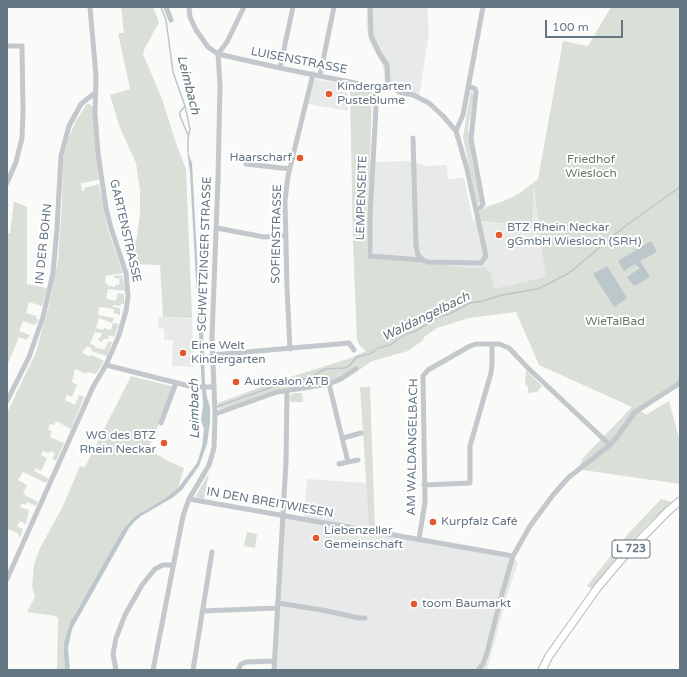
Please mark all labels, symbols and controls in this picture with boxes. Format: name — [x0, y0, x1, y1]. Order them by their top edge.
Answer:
scale bar — [547, 12, 625, 38]
text: 100 m — [552, 20, 589, 34]
street label: LUISENSTRASSE — [249, 45, 349, 77]
water label: Leimbach — [173, 54, 203, 116]
place label: Kindergarten Pusteblume — [337, 80, 412, 108]
marker: Kindergarten Pusteblume — [324, 89, 334, 99]
place label: Haarscharf — [229, 151, 292, 165]
marker: Haarscharf — [295, 153, 305, 163]
park label: Friedhof Wiesloch — [565, 153, 617, 181]
street label: LEMPENSEITE — [353, 155, 371, 241]
street label: SCHWETZINGER STRASSE — [195, 176, 215, 332]
street label: GARTENSTRASSE — [106, 178, 144, 284]
street label: SOFIENSTRASSE — [269, 184, 285, 284]
street label: IN DER BOHN — [33, 203, 55, 285]
place label: BTZ Rhein Neckar gGmbH Wiesloch (SRH) — [507, 221, 641, 249]
marker: BTZ Rhein Neckar gGmbH Wiesloch (SRH) — [494, 230, 504, 240]
water label: Waldangelbach — [380, 289, 472, 345]
park label: WieTalBad — [585, 315, 645, 329]
place label: Eine Welt Kindergarten — [191, 339, 266, 367]
marker: Eine Welt Kindergarten — [178, 348, 188, 358]
place label: Autosalon ATB — [244, 375, 329, 389]
marker: Autosalon ATB — [231, 377, 241, 387]
street label: AM WALDANGELBACH — [405, 378, 421, 516]
water label: Leimbach — [187, 379, 203, 439]
place label: WG des BTZ Rhein Neckar — [80, 429, 156, 457]
marker: WG des BTZ Rhein Neckar — [159, 438, 169, 448]
street label: IN DEN BREITWIESEN — [205, 485, 335, 521]
place label: Kurpfalz Café — [441, 515, 518, 529]
marker: Kurpfalz Café — [428, 517, 438, 527]
place label: Liebenzeller Gemeinschaft — [324, 524, 403, 552]
marker: Liebenzeller Gemeinschaft — [311, 533, 321, 543]
road number: L 723 — [612, 540, 650, 558]
place label: toom Baumarkt — [422, 597, 511, 611]
marker: toom Baumarkt — [409, 599, 419, 609]

